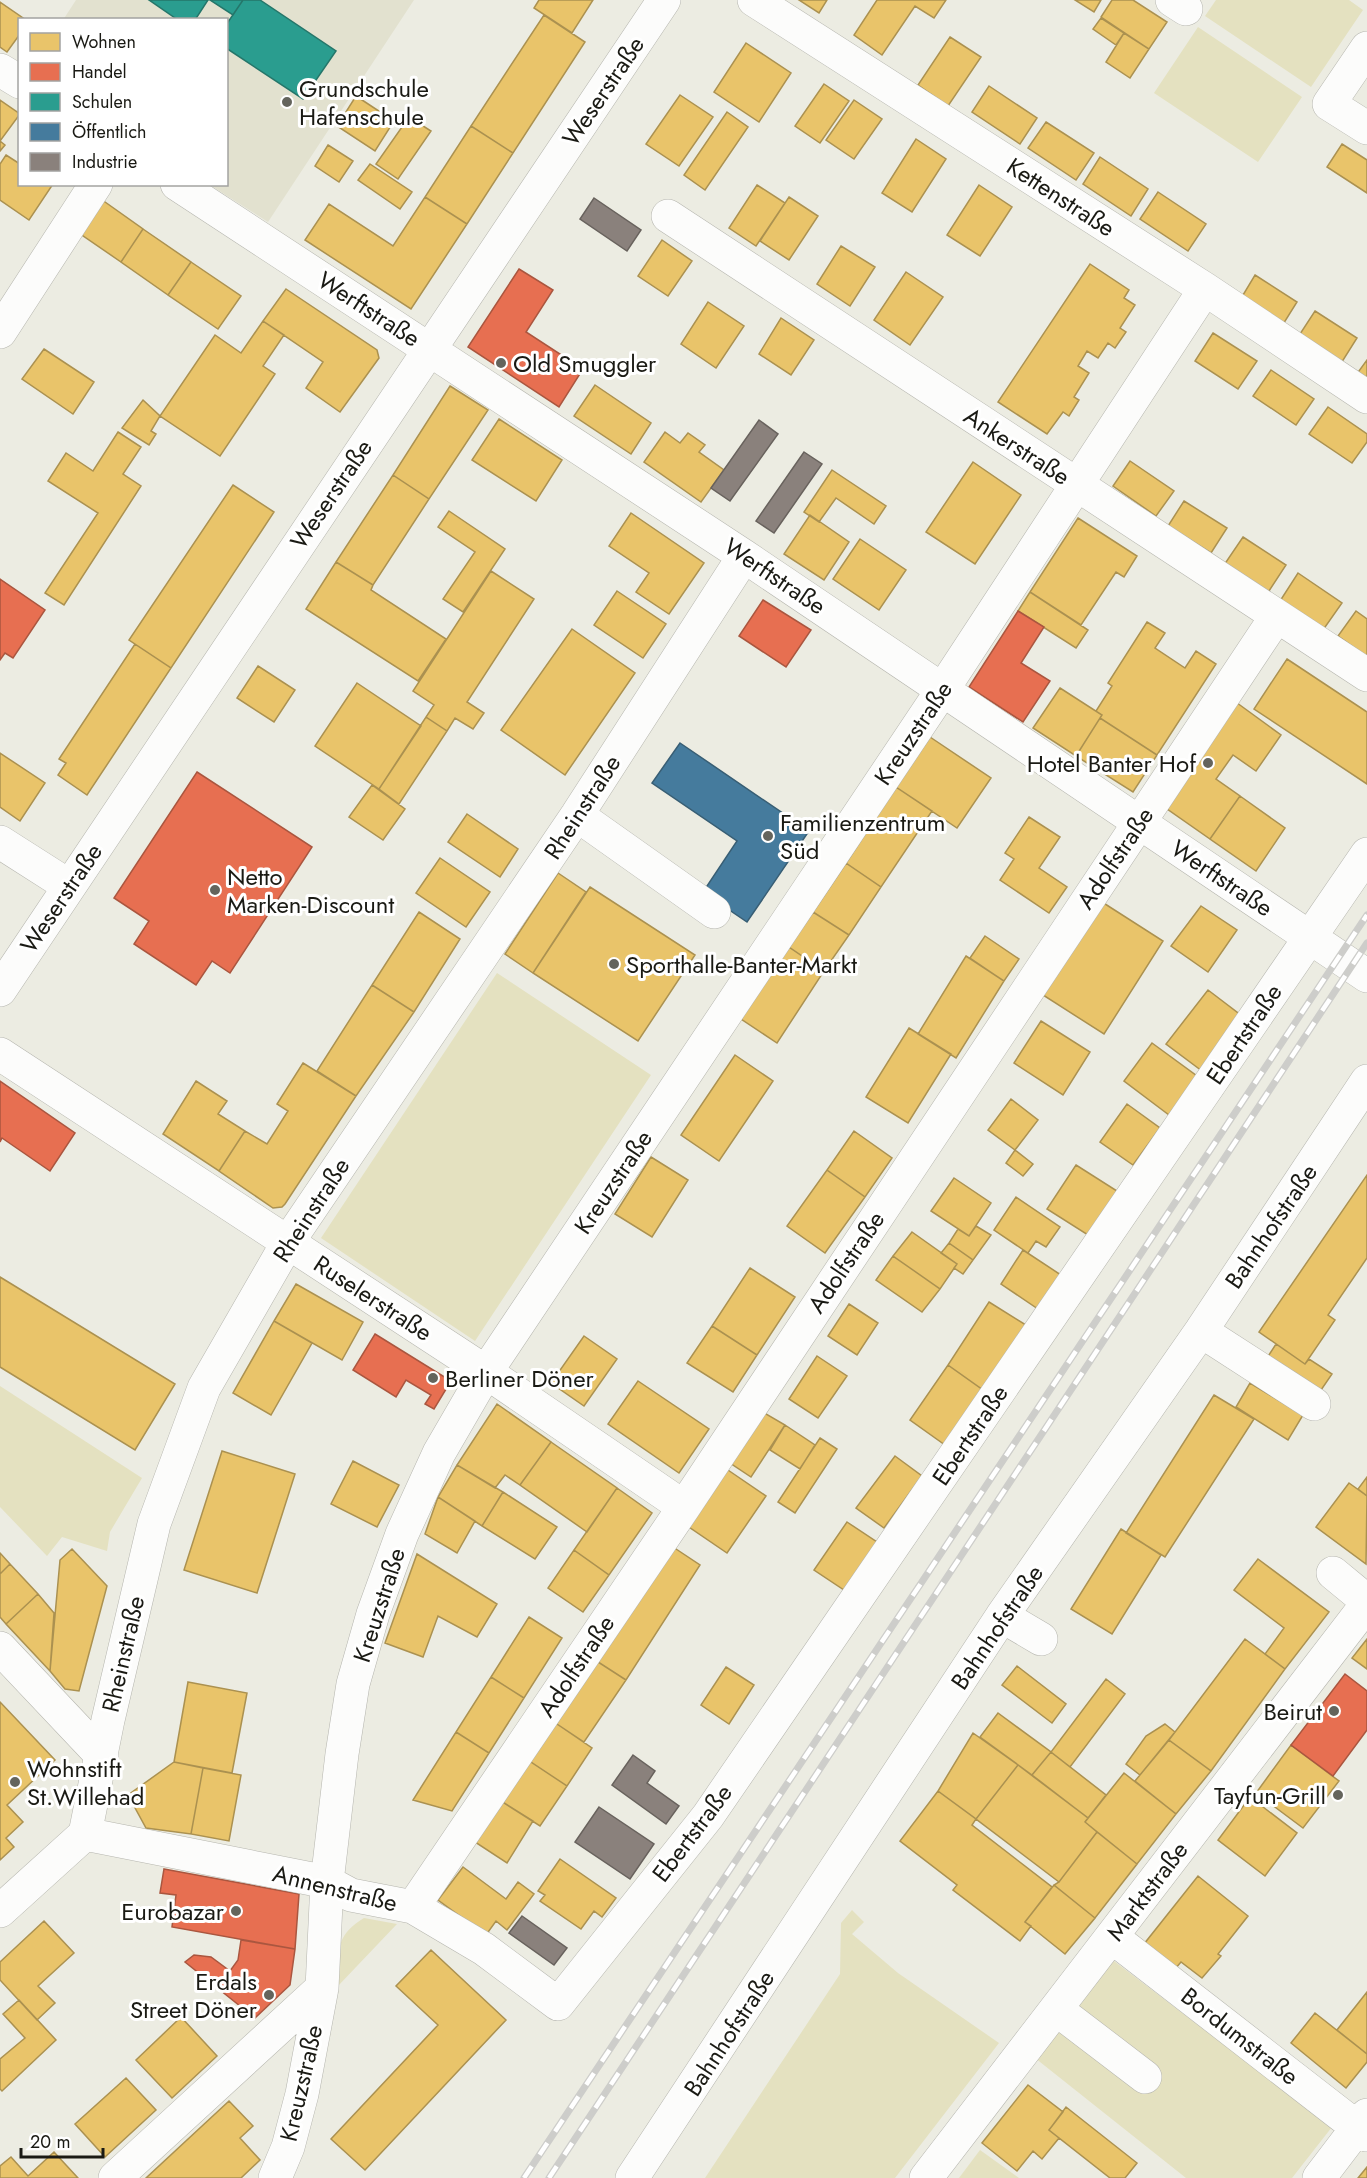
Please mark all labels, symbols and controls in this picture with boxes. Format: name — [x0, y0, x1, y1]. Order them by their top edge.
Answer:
legend — [18, 18, 228, 186]
text: Wohnen — [72, 29, 136, 55]
street label: Weserstraße — [553, 29, 653, 153]
text: Handel — [72, 59, 127, 85]
place label: Grundschule Hafenschule — [299, 71, 429, 134]
text: Schulen — [72, 89, 132, 115]
marker: Grundschule Hafenschule — [280, 95, 294, 109]
text: Öffentlich — [72, 119, 146, 145]
text: Industrie — [72, 149, 137, 175]
street label: Kettenstraße — [1000, 149, 1122, 245]
street label: Werftstraße — [311, 263, 427, 355]
place label: Old Smuggler — [513, 346, 657, 381]
marker: Old Smuggler — [494, 356, 508, 370]
street label: Ankerstraße — [957, 399, 1077, 493]
street label: Weserstraße — [281, 432, 381, 556]
street label: Werftstraße — [717, 529, 833, 623]
street label: Kreuzstraße — [865, 674, 961, 792]
place label: Hotel Banter Hof — [1027, 746, 1197, 781]
street label: Rheinstraße — [535, 748, 629, 866]
marker: Hotel Banter Hof — [1201, 756, 1215, 770]
street label: Adolfstraße — [1068, 800, 1162, 916]
place label: Familienzentrum Süd — [780, 805, 945, 868]
marker: Familienzentrum Süd — [761, 829, 775, 843]
street label: Werftstraße — [1164, 831, 1280, 925]
street label: Weserstraße — [11, 836, 111, 960]
place label: Netto Marken-Discount — [227, 859, 394, 922]
marker: Netto Marken-Discount — [208, 883, 222, 897]
place label: Sporthalle-Banter-Markt — [626, 947, 857, 982]
marker: Sporthalle-Banter-Markt — [607, 957, 621, 971]
street label: Ebertstraße — [1198, 977, 1290, 1091]
street label: Kreuzstraße — [565, 1123, 661, 1241]
street label: Rheinstraße — [264, 1151, 358, 1269]
street label: Bahnhofstraße — [1216, 1157, 1326, 1295]
street label: Adolfstraße — [799, 1204, 893, 1320]
street label: Ruselerstraße — [307, 1246, 439, 1350]
place label: Berliner Döner — [445, 1361, 595, 1396]
marker: Berliner Döner — [426, 1371, 440, 1385]
street label: Ebertstraße — [924, 1378, 1016, 1492]
street label: Kreuzstraße — [344, 1543, 414, 1667]
street label: Bahnhofstraße — [942, 1558, 1052, 1696]
street label: Rheinstraße — [93, 1592, 153, 1716]
street label: Adolfstraße — [529, 1608, 623, 1724]
place label: Beirut — [1263, 1694, 1322, 1729]
marker: Beirut — [1327, 1704, 1341, 1718]
place label: Wohnstift St.Willehad — [27, 1751, 144, 1814]
marker: Wohnstift St.Willehad — [8, 1775, 22, 1789]
street label: Ebertstraße — [644, 1777, 740, 1889]
place label: Tayfun-Grill — [1214, 1778, 1326, 1813]
marker: Tayfun-Grill — [1331, 1788, 1345, 1802]
street label: Marktstraße — [1098, 1834, 1196, 1948]
street label: Annenstraße — [269, 1856, 401, 1920]
place label: Eurobazar — [121, 1894, 225, 1929]
marker: Eurobazar — [229, 1904, 243, 1918]
street label: Bahnhofstraße — [675, 1963, 783, 2103]
place label: Erdals Street Döner — [130, 1964, 258, 2027]
street label: Bordumstraße — [1174, 1979, 1306, 2093]
marker: Erdals Street Döner — [262, 1988, 276, 2002]
street label: Kreuzstraße — [271, 2021, 331, 2145]
scale bar — [21, 2121, 104, 2159]
text: 20 m — [30, 2129, 70, 2155]

